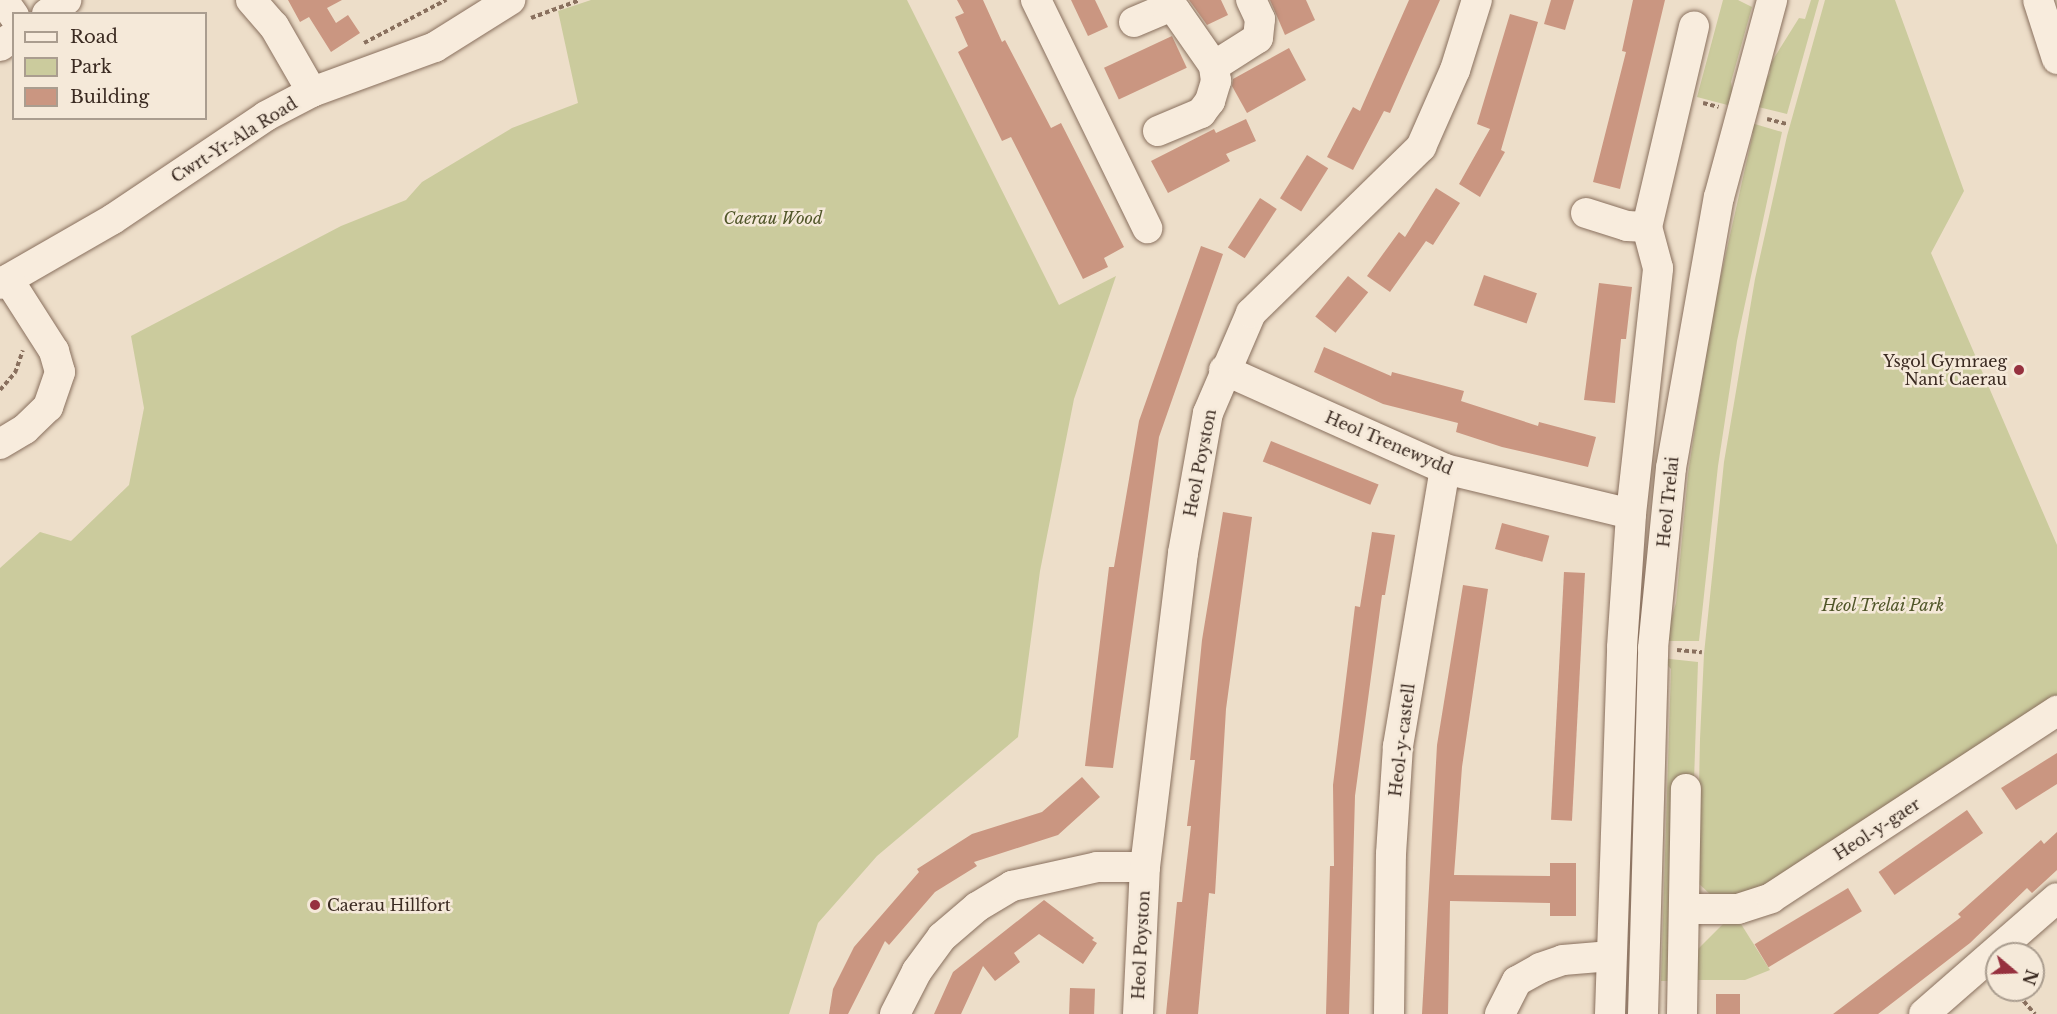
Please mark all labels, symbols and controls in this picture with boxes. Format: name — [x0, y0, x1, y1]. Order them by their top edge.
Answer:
legend — [12, 12, 207, 120]
text: Road — [70, 26, 118, 48]
text: Park — [70, 56, 112, 78]
text: Building — [70, 86, 149, 108]
street label: Cwrt-Yr-Ala Road — [167, 93, 301, 187]
park label: Caerau Wood — [723, 208, 823, 228]
place label: Ysgol Gymraeg Nant Caerau — [1883, 351, 2007, 389]
marker: Ysgol Gymraeg Nant Caerau — [2012, 363, 2026, 377]
street label: Heol Trenewydd — [1322, 407, 1456, 479]
street label: Heol Poyston — [1180, 408, 1220, 518]
street label: Heol Trelai — [1654, 455, 1682, 549]
park label: Heol Trelai Park — [1821, 595, 1945, 615]
street label: Heol-y-castell — [1386, 682, 1418, 798]
street label: Heol-y-gaer — [1830, 794, 1924, 864]
street label: Heol Poyston — [1129, 890, 1153, 1000]
place label: Caerau Hillfort — [327, 895, 451, 915]
marker: Caerau Hillfort — [308, 898, 322, 912]
north arrow — [1985, 942, 2045, 1002]
text: N — [2018, 967, 2042, 988]

